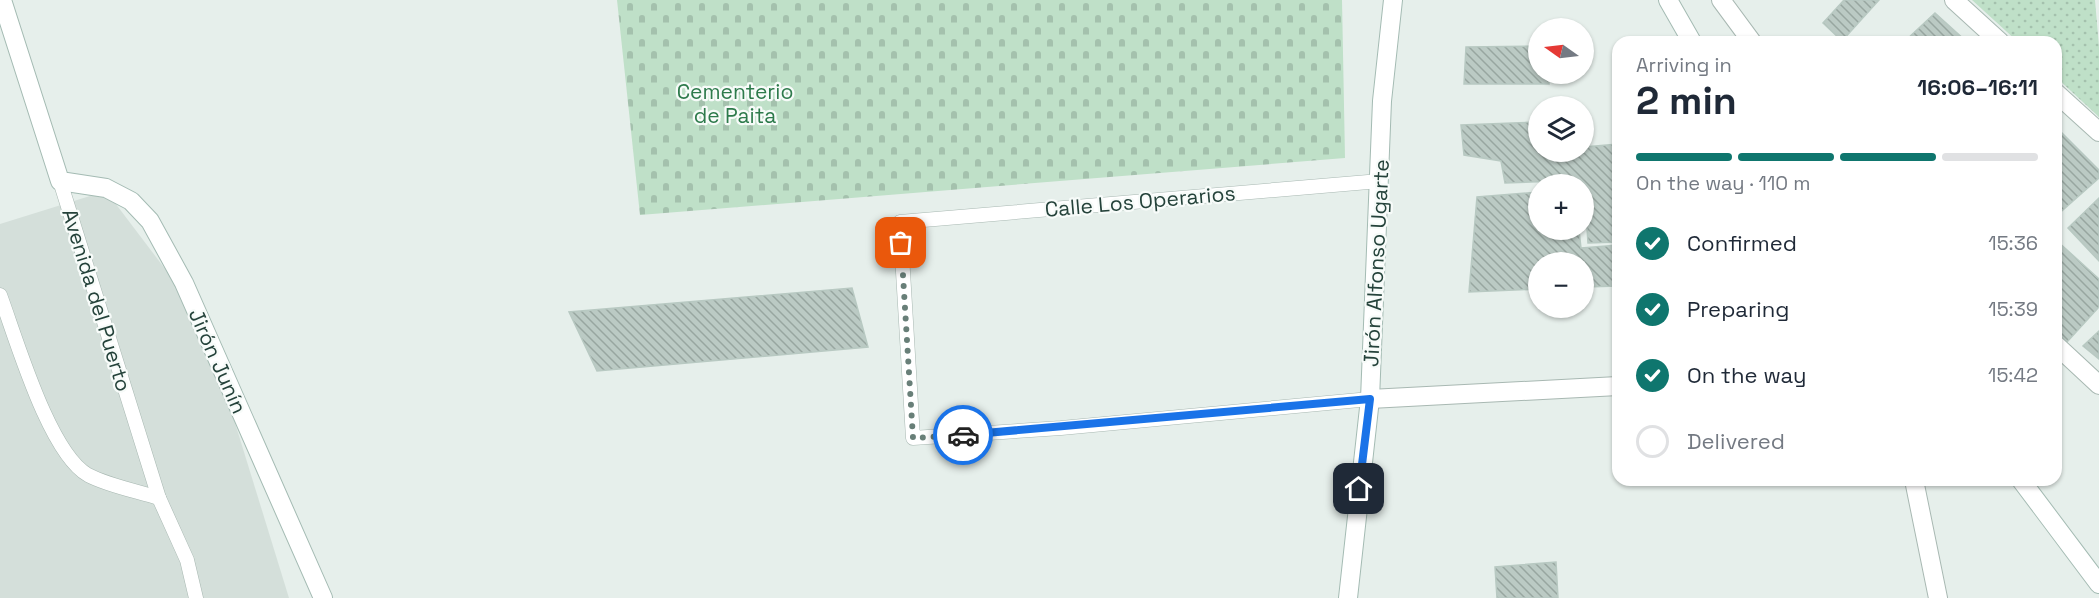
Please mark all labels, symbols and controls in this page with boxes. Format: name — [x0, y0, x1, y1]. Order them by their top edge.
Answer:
north arrow — [1528, 18, 1594, 84]
map controls — [1528, 18, 1594, 318]
text: Arriving in — [1636, 52, 1732, 78]
text: 16:06–16:11 — [1917, 73, 2038, 101]
text: 2 min — [1636, 76, 1737, 125]
park label: Cementerio de Paita — [677, 78, 793, 129]
button: layers — [1528, 96, 1594, 162]
street label: Jirón Alfonso Ugarte — [1357, 159, 1395, 367]
text: On the way · 110 m — [1636, 170, 1810, 196]
button: + — [1528, 174, 1594, 240]
street label: Calle Los Operarios — [1044, 179, 1236, 223]
street label: Avenida del Puerto — [56, 205, 138, 395]
pin — [875, 217, 926, 268]
icon: bag — [884, 226, 917, 259]
icon: check — [1636, 227, 1669, 260]
text: Confirmed — [1687, 229, 1797, 257]
text: 15:36 — [1988, 230, 2038, 256]
button: − — [1528, 252, 1594, 318]
icon: check — [1636, 293, 1669, 326]
text: Preparing — [1687, 295, 1789, 323]
text: 15:39 — [1988, 296, 2038, 322]
street label: Jirón Junín — [183, 304, 253, 418]
icon: check — [1636, 359, 1669, 392]
text: On the way — [1687, 361, 1806, 389]
text: 15:42 — [1988, 362, 2038, 388]
courier — [933, 405, 993, 465]
icon: car — [947, 419, 980, 452]
text: Delivered — [1687, 427, 1785, 455]
pin — [1333, 463, 1384, 514]
icon: home — [1342, 472, 1375, 505]

